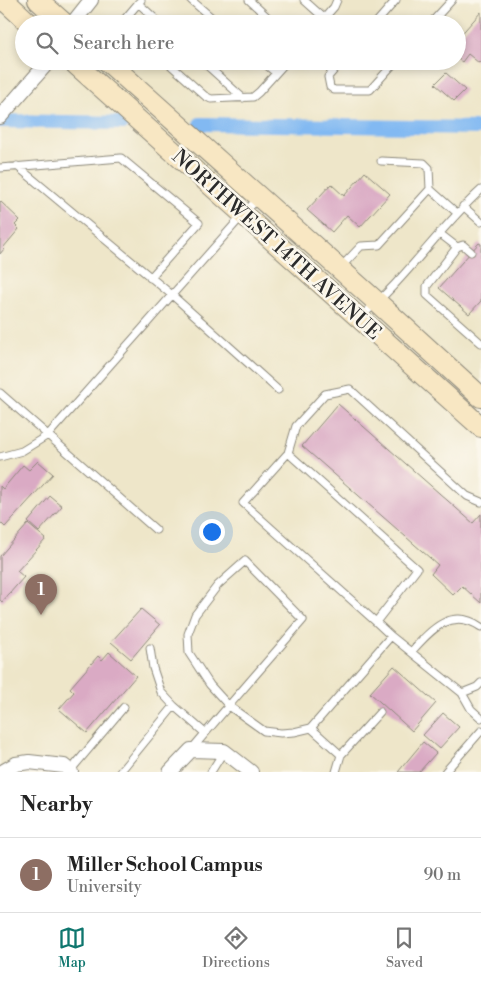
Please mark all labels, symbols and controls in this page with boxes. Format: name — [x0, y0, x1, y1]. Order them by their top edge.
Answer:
search box — [15, 15, 466, 70]
icon: search — [33, 29, 61, 57]
text: Search here — [73, 31, 174, 55]
street label: NORTHWEST 14TH AVENUE — [166, 145, 386, 346]
your location — [199, 519, 225, 545]
pin: 1 — [25, 574, 57, 615]
text: Nearby — [20, 792, 93, 818]
text: Miller School Campus — [67, 853, 263, 877]
text: 1 — [32, 865, 40, 885]
text: 90 m — [423, 865, 461, 885]
text: University — [67, 877, 141, 897]
tab: Map — [58, 924, 86, 972]
tab: Directions — [202, 924, 270, 972]
tab: Saved — [386, 924, 423, 972]

